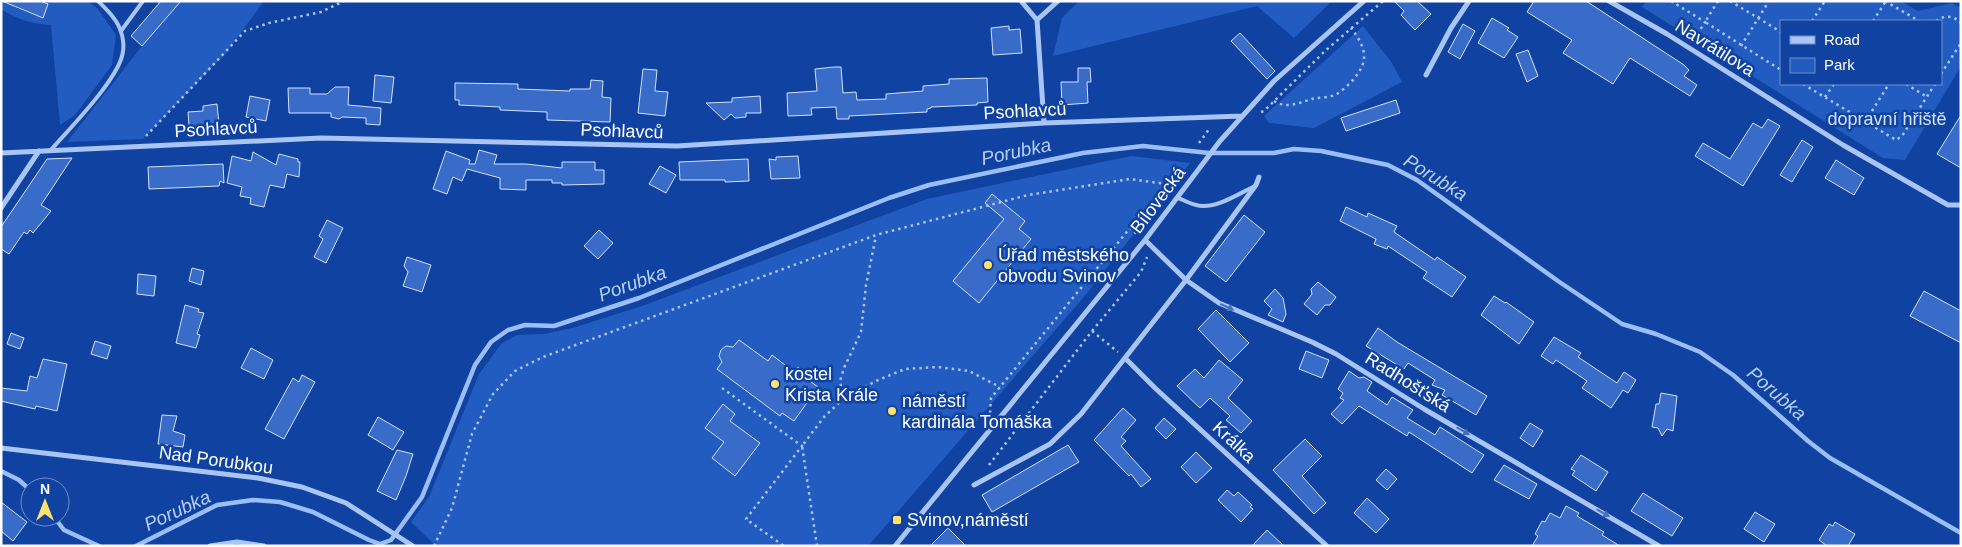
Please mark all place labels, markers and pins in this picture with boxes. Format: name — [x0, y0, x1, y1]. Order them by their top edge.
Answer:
place label: Úřad městského obvodu Svinov — [998, 244, 1129, 286]
marker: Úřad městského obvodu Svinov — [982, 259, 994, 271]
place label: kostel Krista Krále — [785, 364, 878, 405]
marker: kostel Krista Krále — [769, 378, 781, 390]
place label: náměstí kardinála Tomáška — [902, 391, 1053, 432]
marker: náměstí kardinála Tomáška — [886, 405, 898, 417]
place label: Svinov,náměstí — [907, 510, 1029, 530]
marker: Svinov,náměstí — [891, 514, 903, 526]

